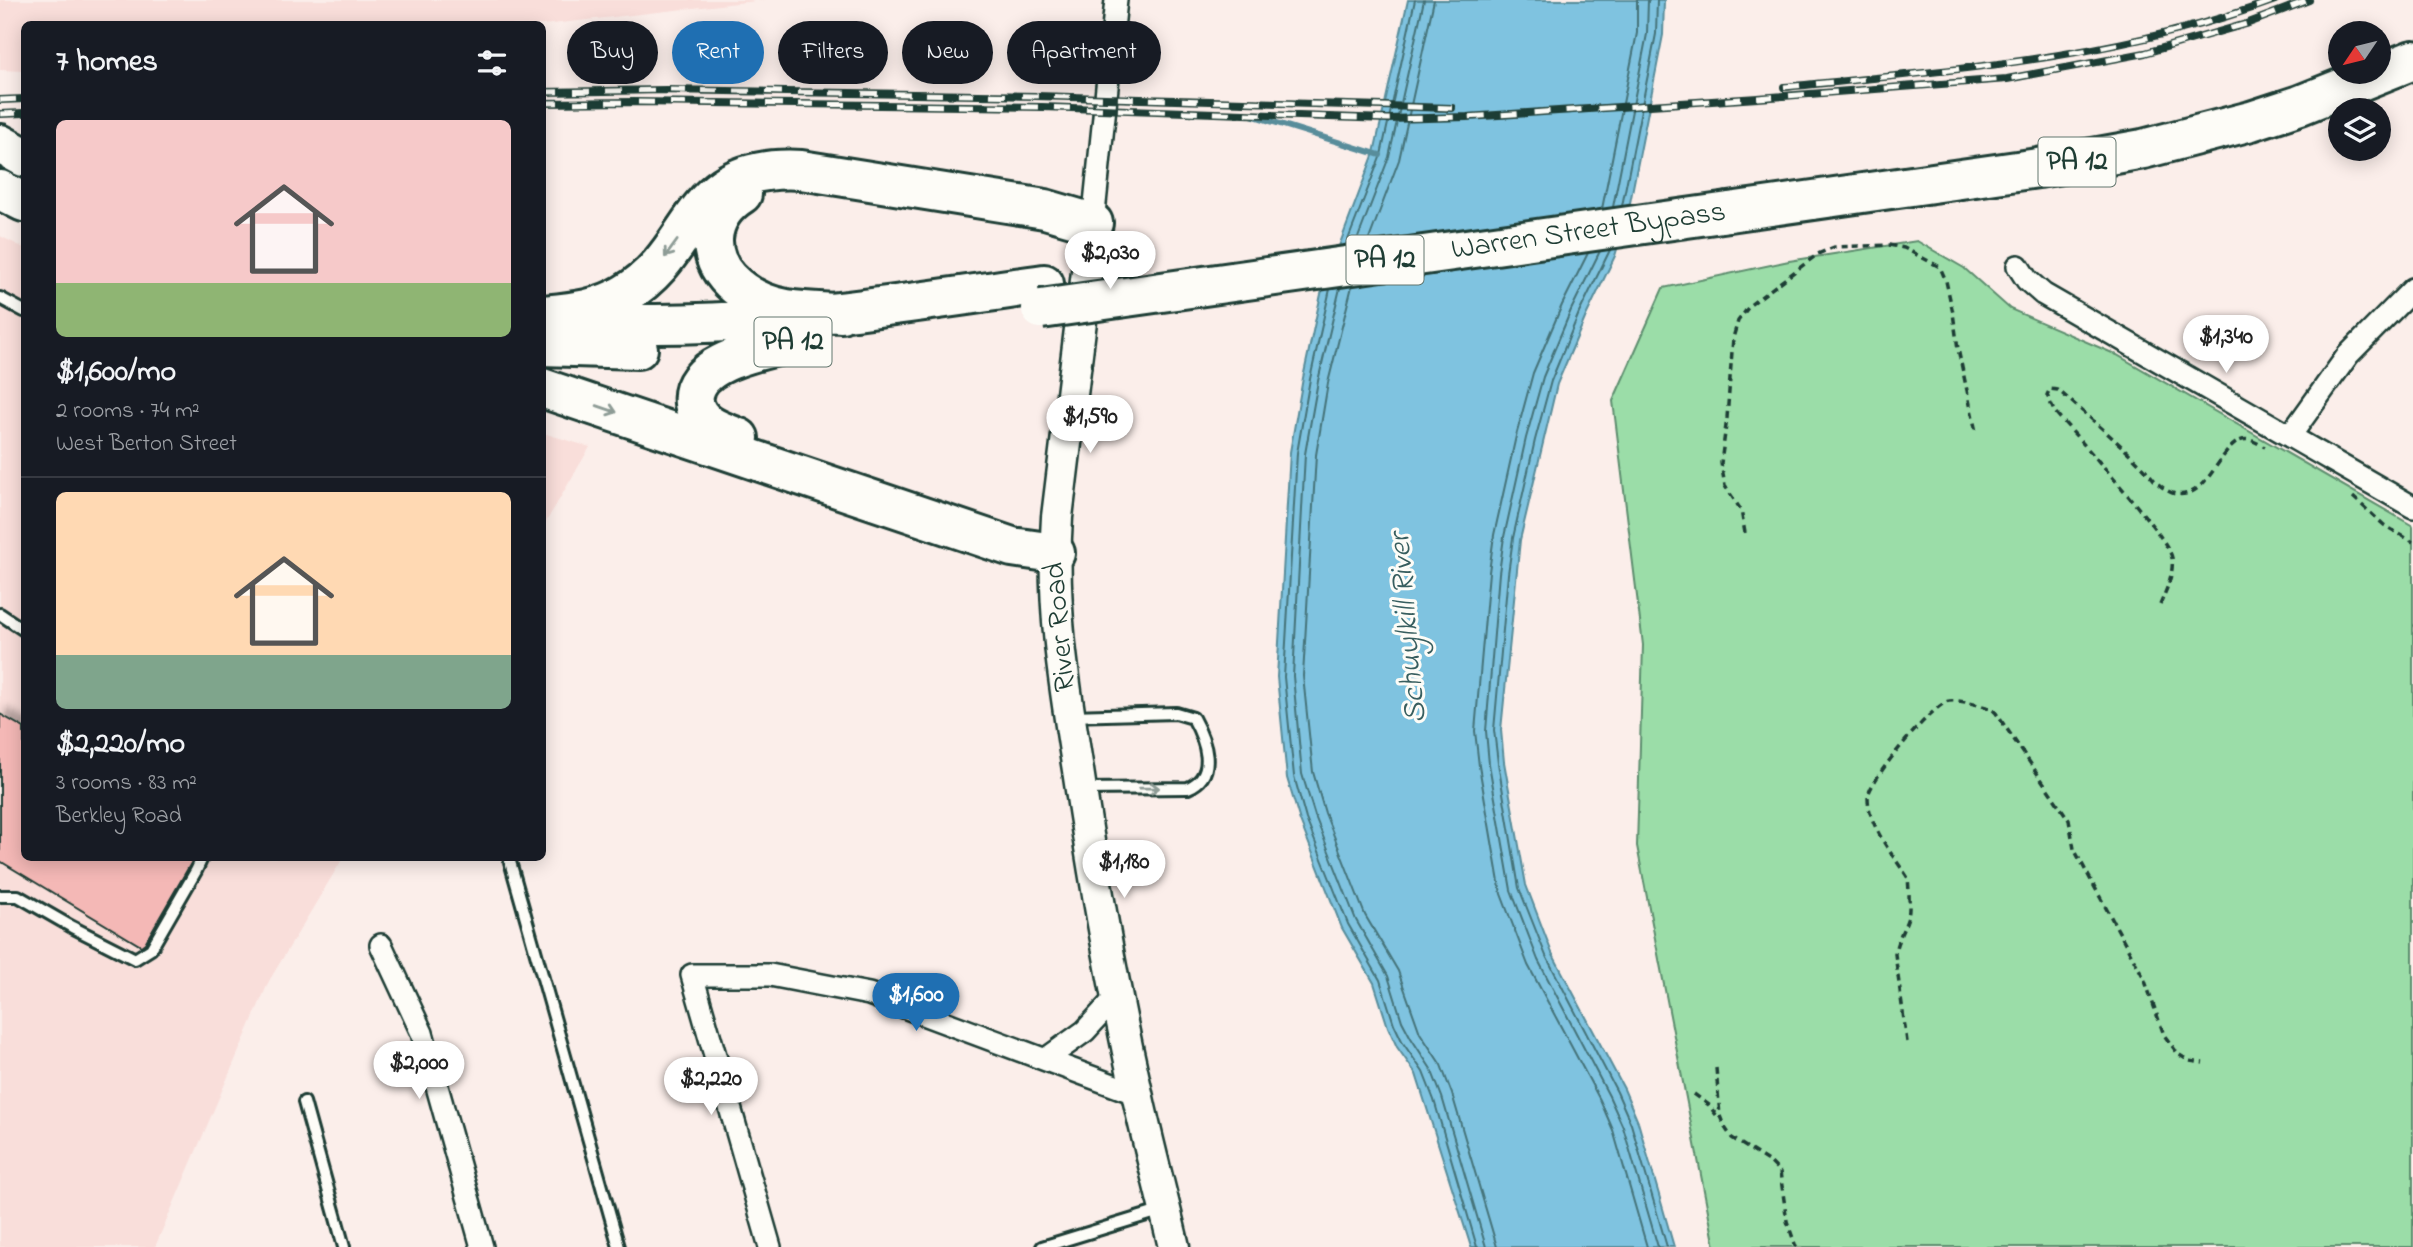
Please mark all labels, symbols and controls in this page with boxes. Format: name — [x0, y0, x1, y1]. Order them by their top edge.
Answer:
chip: Buy — [567, 21, 658, 84]
chip: Rent — [672, 21, 764, 84]
chip: Filters — [778, 21, 888, 84]
chip: New — [902, 21, 993, 84]
chip: Apartment — [1007, 21, 1161, 84]
north arrow — [2328, 21, 2390, 84]
map controls — [2328, 21, 2391, 161]
text: 7 homes — [56, 41, 158, 85]
icon: filters — [473, 44, 511, 82]
button: layers — [2328, 98, 2391, 161]
road number: PA 12 — [2038, 138, 2116, 186]
icon: home — [221, 166, 347, 292]
street label: Warren Street Bypass — [1448, 191, 1729, 273]
pin: $2,030 — [1053, 232, 1167, 291]
road number: PA 12 — [1346, 236, 1424, 284]
text: $2,030 — [1081, 237, 1139, 270]
one-way arrow — [664, 239, 678, 258]
pin: $1,340 — [2169, 316, 2283, 375]
road number: PA 12 — [754, 318, 832, 366]
text: $1,340 — [2199, 321, 2253, 354]
text: $1,600/mo — [56, 351, 176, 395]
text: 2 rooms · 74 m² — [56, 395, 200, 428]
pin: $1,590 — [1033, 396, 1147, 455]
text: $1,590 — [1062, 401, 1118, 434]
one-way arrow — [596, 404, 618, 417]
text: West Berton Street — [56, 428, 237, 461]
water label: Schuylkill River — [1377, 527, 1441, 725]
icon: home — [221, 538, 347, 664]
street label: River Road — [1033, 560, 1089, 694]
text: $2,220/mo — [56, 723, 185, 767]
text: 3 rooms · 83 m² — [56, 767, 197, 800]
one-way arrow — [1137, 781, 1160, 795]
text: Berkley Road — [56, 800, 182, 833]
pin: $1,180 — [1067, 841, 1181, 900]
text: $1,180 — [1098, 846, 1150, 879]
pin: $1,600 — [859, 974, 973, 1033]
text: $1,600 — [888, 979, 944, 1012]
pin: $2,000 — [362, 1042, 476, 1101]
text: $2,000 — [389, 1047, 449, 1080]
pin: $2,220 — [654, 1058, 768, 1117]
text: $2,220 — [680, 1063, 742, 1096]

